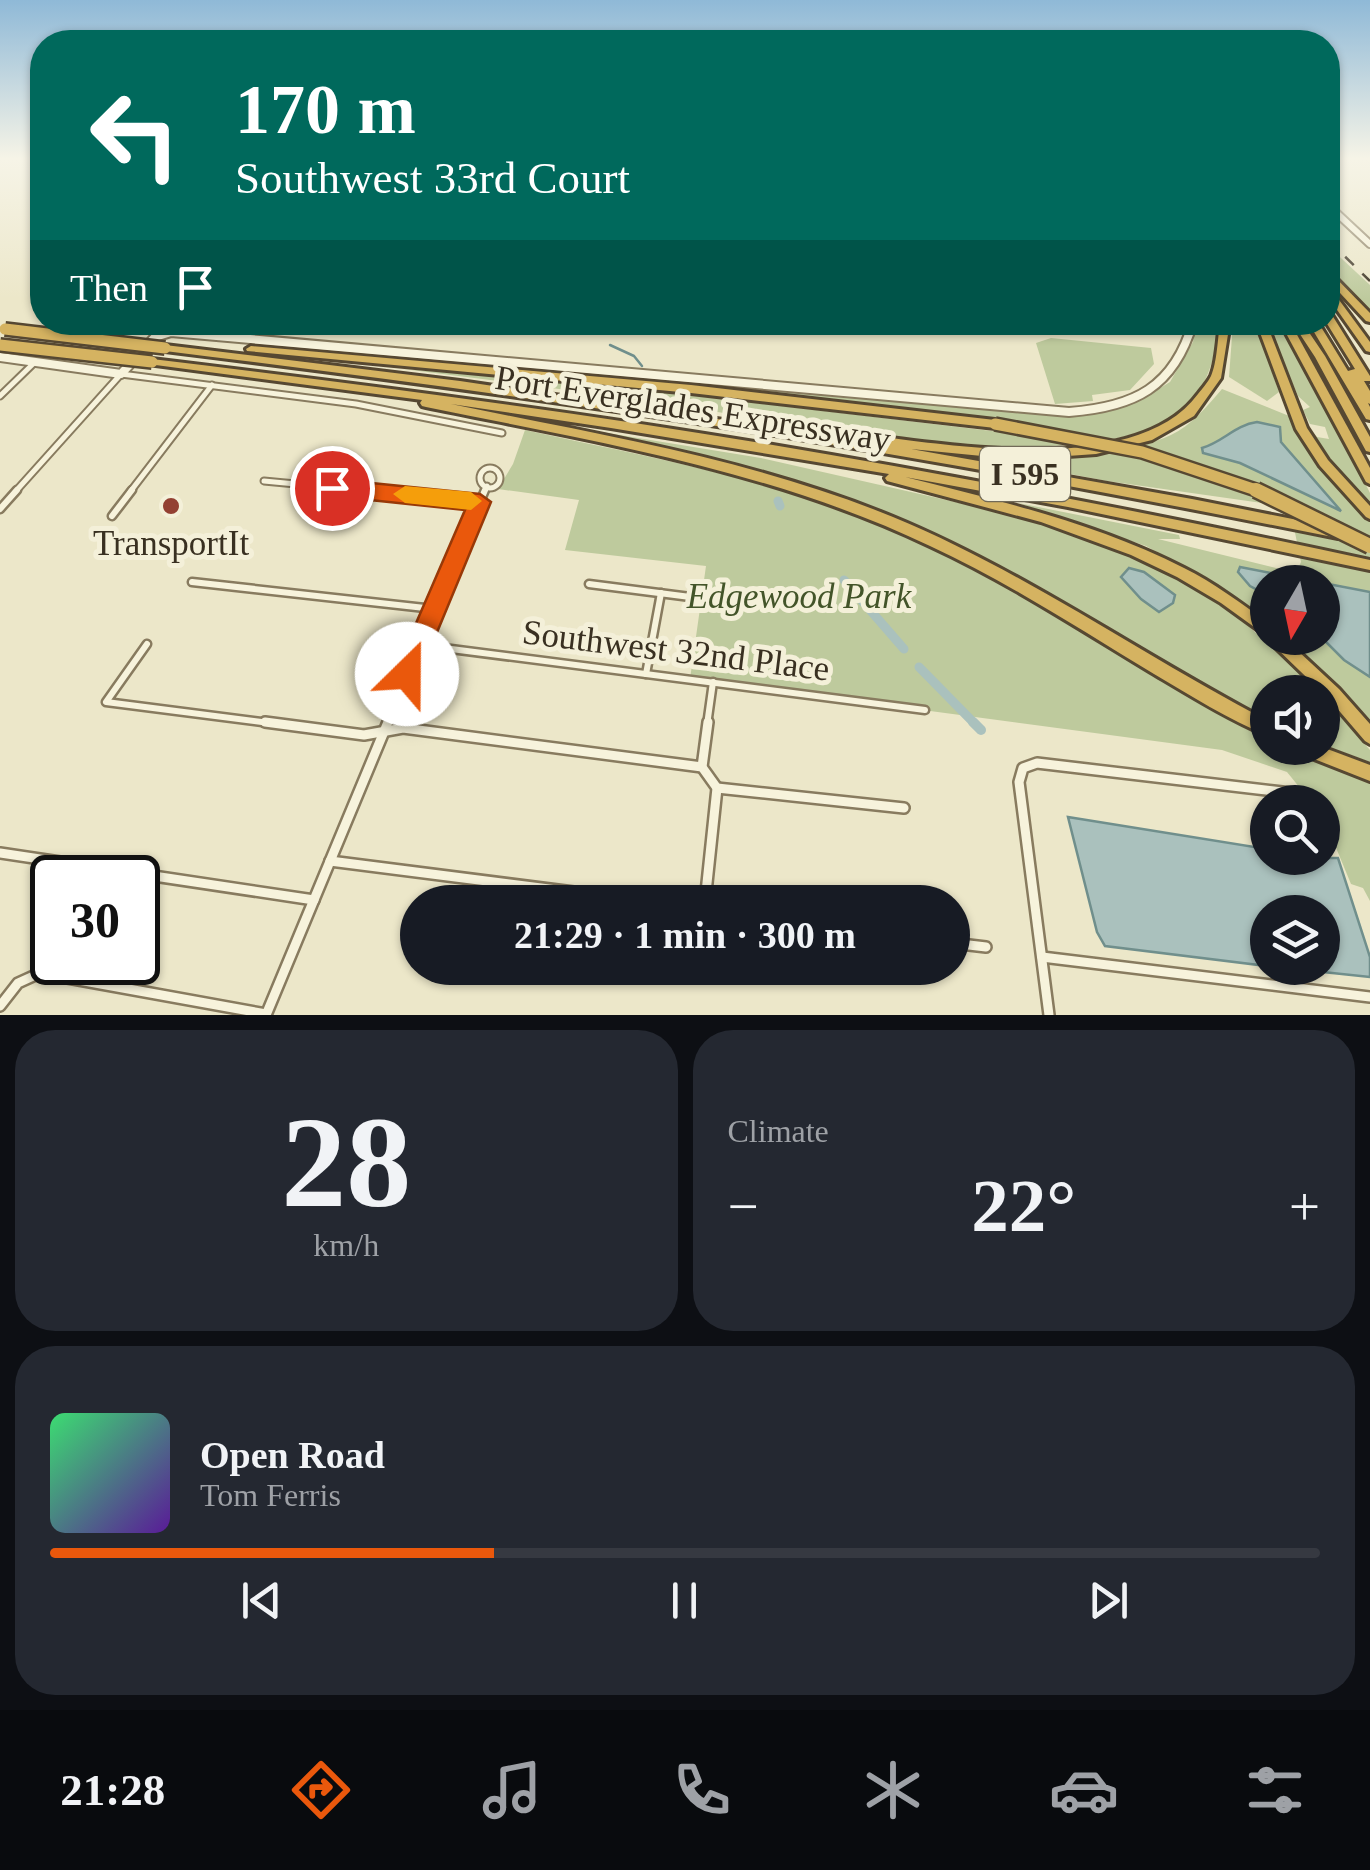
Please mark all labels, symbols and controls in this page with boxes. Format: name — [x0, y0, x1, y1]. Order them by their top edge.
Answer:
icon: left — [70, 70, 200, 200]
text: 170 m — [235, 71, 416, 148]
text: Southwest 33rd Court — [235, 153, 630, 203]
icon: arrive — [168, 260, 223, 315]
text: Then — [70, 267, 148, 309]
street label: Port Everglades Expressway — [492, 358, 894, 459]
pin — [290, 446, 375, 531]
road number: I 595 — [980, 447, 1070, 501]
icon: arrive — [305, 461, 360, 516]
marker: TransportIt — [160, 495, 182, 517]
place label: TransportIt — [93, 524, 249, 563]
north arrow — [1250, 565, 1340, 655]
map controls — [1250, 565, 1340, 985]
park label: Edgewood Park — [686, 577, 913, 616]
street label: Southwest 32nd Place — [520, 612, 832, 689]
position arrow — [355, 622, 459, 726]
button: sound — [1250, 675, 1340, 765]
button: search — [1250, 785, 1340, 875]
speed limit sign: 30 — [30, 855, 160, 985]
button: layers — [1250, 895, 1340, 985]
text: 21:29 · 1 min · 300 m — [514, 914, 856, 956]
text: 28 — [281, 1090, 411, 1234]
text: Climate — [728, 1113, 829, 1149]
text: 22° — [971, 1164, 1076, 1247]
text: − — [728, 1176, 759, 1237]
text: + — [1289, 1176, 1320, 1237]
text: km/h — [313, 1227, 379, 1263]
text: Open Road — [200, 1434, 385, 1476]
text: Tom Ferris — [200, 1477, 341, 1513]
icon: previous — [234, 1573, 289, 1628]
icon: pause — [657, 1573, 712, 1628]
icon: next — [1081, 1573, 1136, 1628]
icon: directions — [286, 1755, 356, 1825]
icon: music — [477, 1755, 547, 1825]
icon: phone — [667, 1755, 737, 1825]
icon: climate — [858, 1755, 928, 1825]
icon: car — [1049, 1755, 1119, 1825]
icon: filters — [1240, 1755, 1310, 1825]
text: 21:28 — [60, 1765, 165, 1815]

